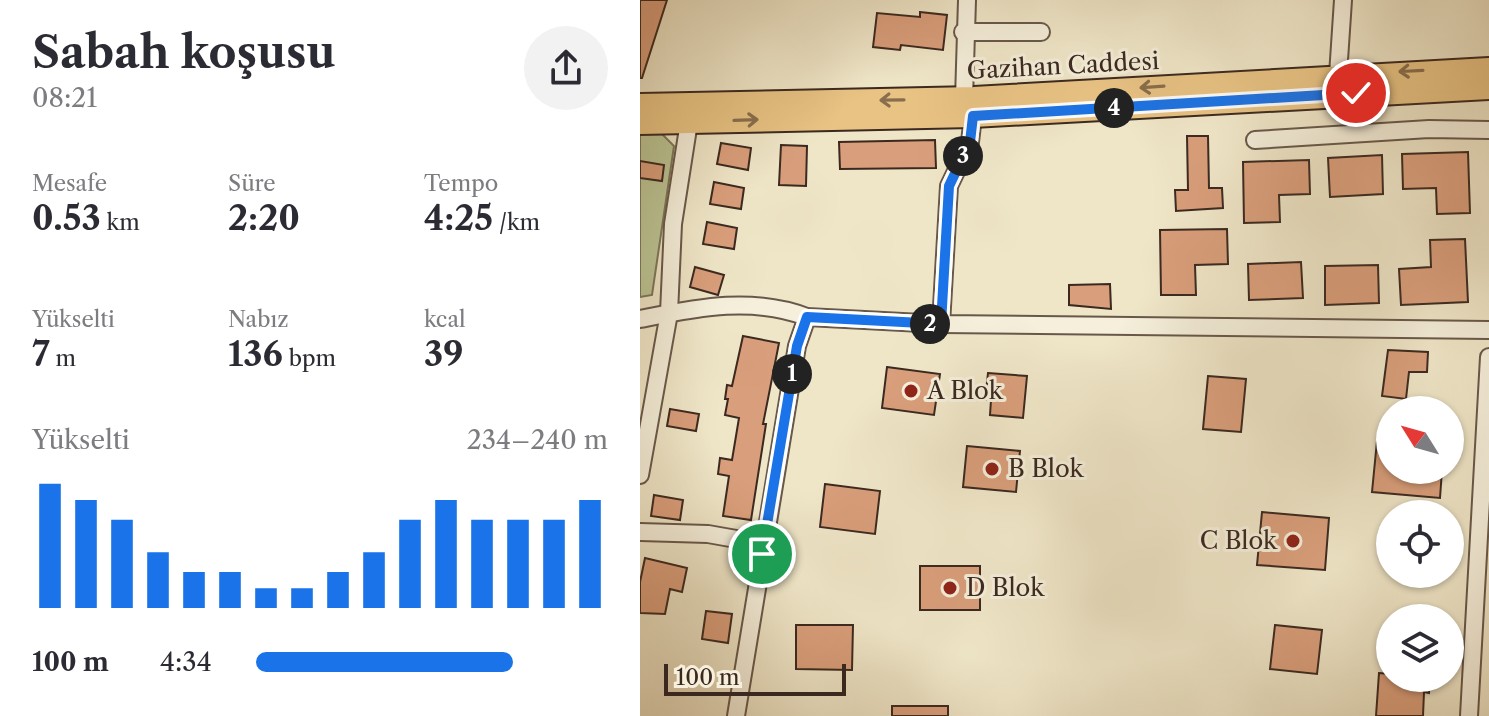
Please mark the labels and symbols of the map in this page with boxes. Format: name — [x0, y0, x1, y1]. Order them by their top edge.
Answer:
street label: Gazihan Caddesi — [966, 46, 1160, 85]
pin — [1322, 59, 1390, 127]
one-way arrow — [1398, 64, 1425, 79]
one-way arrow — [1139, 80, 1165, 95]
pin: 4 — [1094, 88, 1134, 128]
one-way arrow — [879, 92, 906, 107]
one-way arrow — [732, 112, 759, 128]
pin: 3 — [943, 136, 983, 176]
pin: 2 — [910, 304, 950, 344]
pin: 1 — [772, 354, 812, 394]
place label: A Blok — [926, 376, 1004, 405]
marker: A Blok — [902, 382, 920, 400]
north arrow — [1376, 396, 1464, 484]
place label: B Blok — [1008, 454, 1085, 483]
marker: B Blok — [983, 460, 1001, 478]
pin — [728, 520, 796, 588]
place label: C Blok — [1200, 526, 1278, 555]
marker: C Blok — [1284, 532, 1302, 550]
place label: D Blok — [966, 573, 1045, 602]
marker: D Blok — [941, 579, 959, 597]
scale bar — [664, 660, 846, 696]

